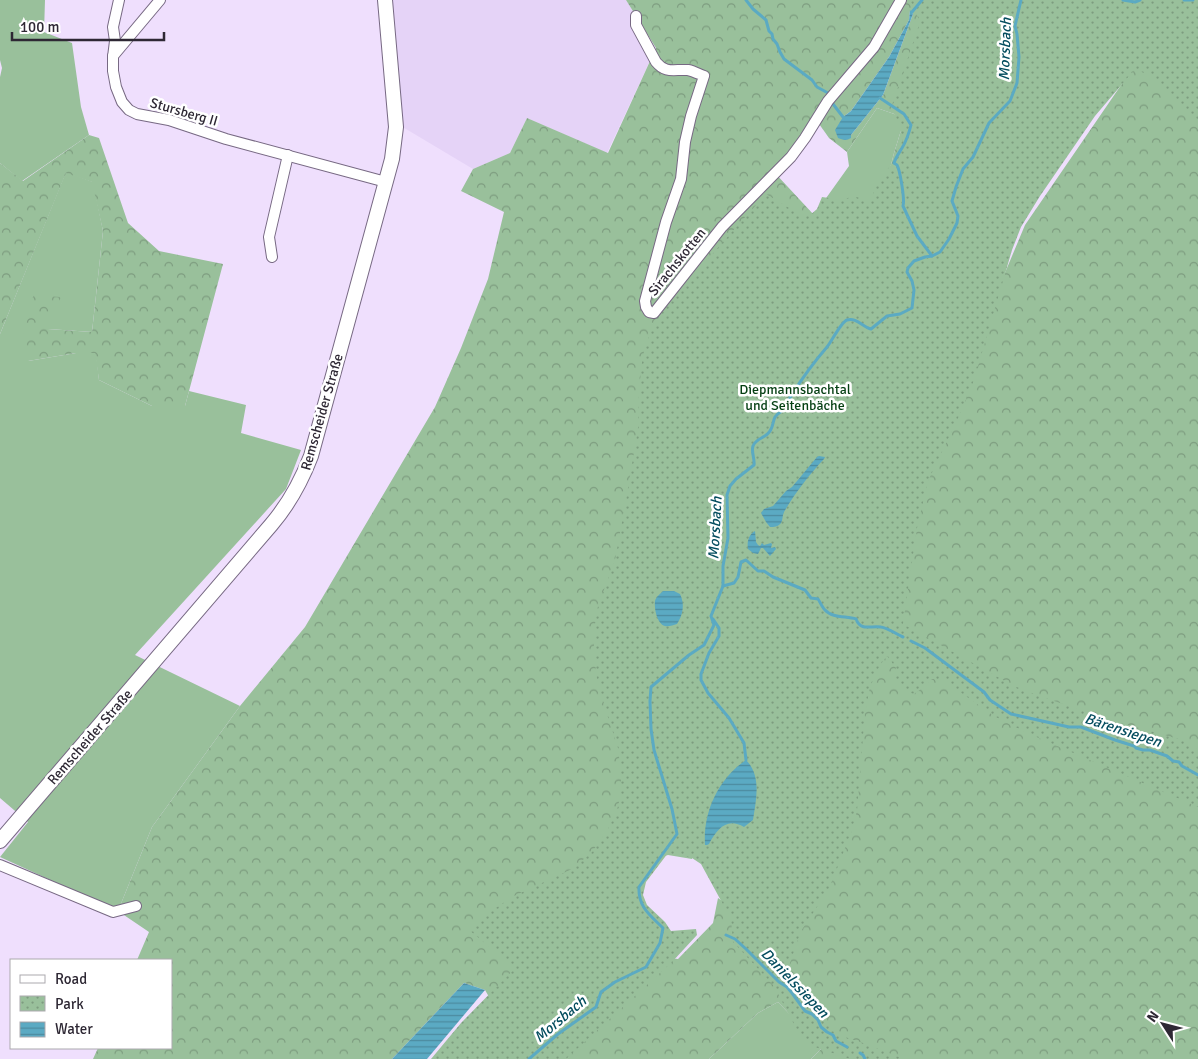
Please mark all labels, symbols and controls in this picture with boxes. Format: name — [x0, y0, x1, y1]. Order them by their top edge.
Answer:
scale bar — [12, 10, 165, 42]
water label: Morsbach — [995, 17, 1015, 81]
text: 100 m — [20, 18, 60, 36]
street label: Stursberg II — [148, 94, 220, 130]
street label: Sirachskotten — [645, 225, 709, 299]
street label: Remscheider Straße — [297, 352, 347, 472]
park label: Diepmannsbachtal und Seitenbäche — [739, 381, 851, 414]
water label: Morsbach — [704, 495, 726, 560]
street label: Remscheider Straße — [44, 686, 136, 788]
water label: Bärensiepen — [1082, 709, 1164, 751]
water label: Danielssiepen — [757, 944, 833, 1022]
legend — [10, 959, 172, 1049]
text: Road — [55, 970, 87, 988]
water label: Morsbach — [530, 991, 590, 1046]
text: Park — [55, 995, 84, 1013]
north arrow — [1138, 999, 1188, 1049]
text: N — [1143, 1008, 1163, 1026]
text: Water — [55, 1020, 93, 1038]

